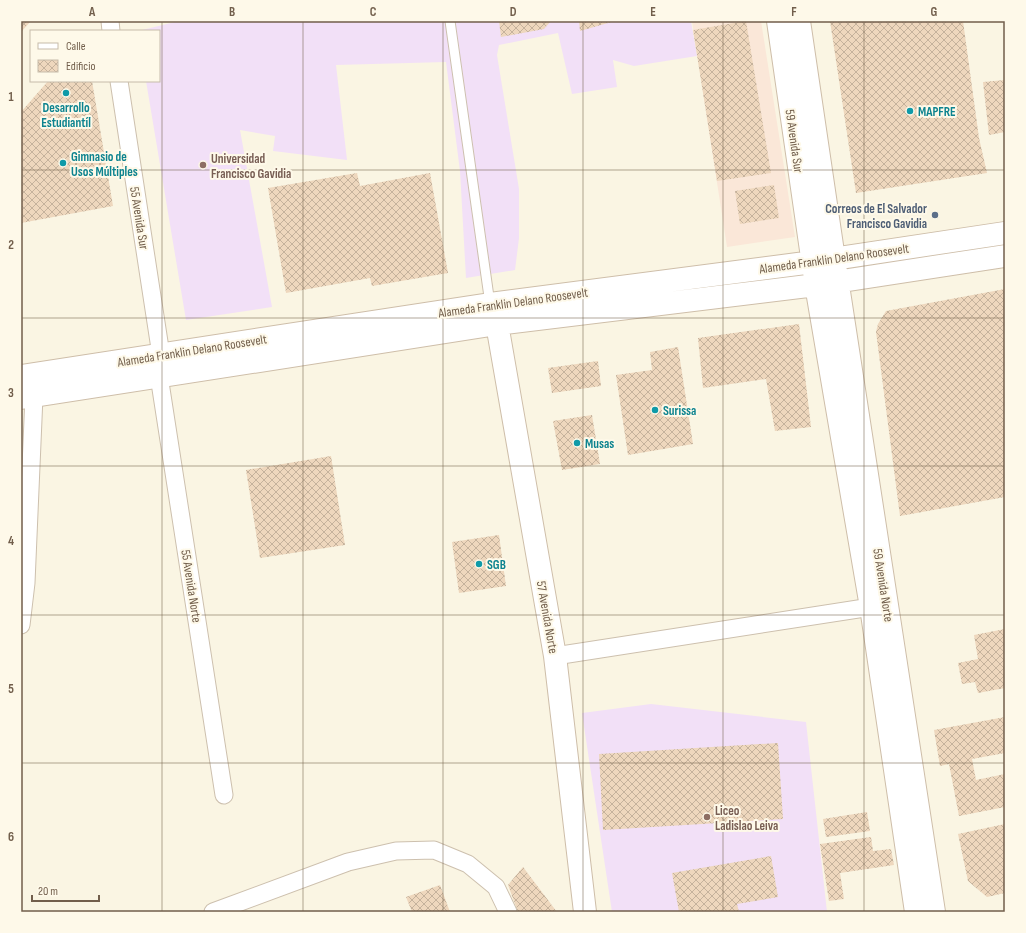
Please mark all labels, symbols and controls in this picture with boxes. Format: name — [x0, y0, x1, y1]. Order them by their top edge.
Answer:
text: A — [88, 4, 96, 20]
text: B — [229, 4, 235, 20]
text: C — [370, 4, 377, 20]
text: D — [510, 4, 517, 20]
text: E — [650, 4, 656, 20]
text: F — [791, 4, 797, 20]
text: G — [931, 4, 938, 20]
legend — [30, 30, 160, 82]
text: Calle — [66, 39, 86, 54]
text: Edificio — [66, 59, 95, 74]
marker: Desarrollo Estudiantíl — [61, 88, 71, 98]
text: 1 — [8, 89, 14, 105]
place label: Desarrollo Estudiantíl — [41, 100, 91, 131]
place label: MAPFRE — [918, 104, 956, 120]
marker: MAPFRE — [905, 106, 915, 116]
street label: 59 Avenida Sur — [782, 108, 806, 174]
place label: Gimnasio de Usos Múltiples — [71, 149, 138, 180]
place label: Universidad Francisco Gavidia — [211, 151, 291, 182]
marker: Gimnasio de Usos Múltiples — [58, 158, 68, 168]
marker: Universidad Francisco Gavidia — [198, 160, 208, 170]
street label: 55 Avenida Sur — [126, 186, 152, 251]
place label: Correos de El Salvador Francisco Gavidia — [825, 201, 927, 232]
marker: Correos de El Salvador Francisco Gavidia — [930, 210, 940, 220]
text: 2 — [8, 237, 14, 253]
street label: Alameda Franklin Delano Roosevelt — [757, 241, 910, 278]
street label: Alameda Franklin Delano Roosevelt — [436, 285, 589, 322]
street label: Alameda Franklin Delano Roosevelt — [115, 331, 268, 371]
text: 3 — [8, 385, 14, 401]
place label: Surissa — [663, 403, 696, 419]
marker: Surissa — [650, 405, 660, 415]
place label: Musas — [585, 436, 614, 452]
marker: Musas — [572, 438, 582, 448]
text: 4 — [8, 533, 14, 549]
street label: 59 Avenida Norte — [869, 547, 897, 623]
street label: 55 Avenida Norte — [177, 549, 205, 624]
place label: SGB — [487, 557, 506, 573]
marker: SGB — [474, 559, 484, 569]
street label: 57 Avenida Norte — [533, 580, 561, 655]
text: 5 — [8, 681, 14, 697]
place label: Liceo Ladislao Leiva — [715, 803, 778, 834]
marker: Liceo Ladislao Leiva — [702, 812, 712, 822]
text: 6 — [8, 829, 14, 845]
scale bar — [32, 877, 99, 903]
text: 20 m — [38, 884, 58, 899]

